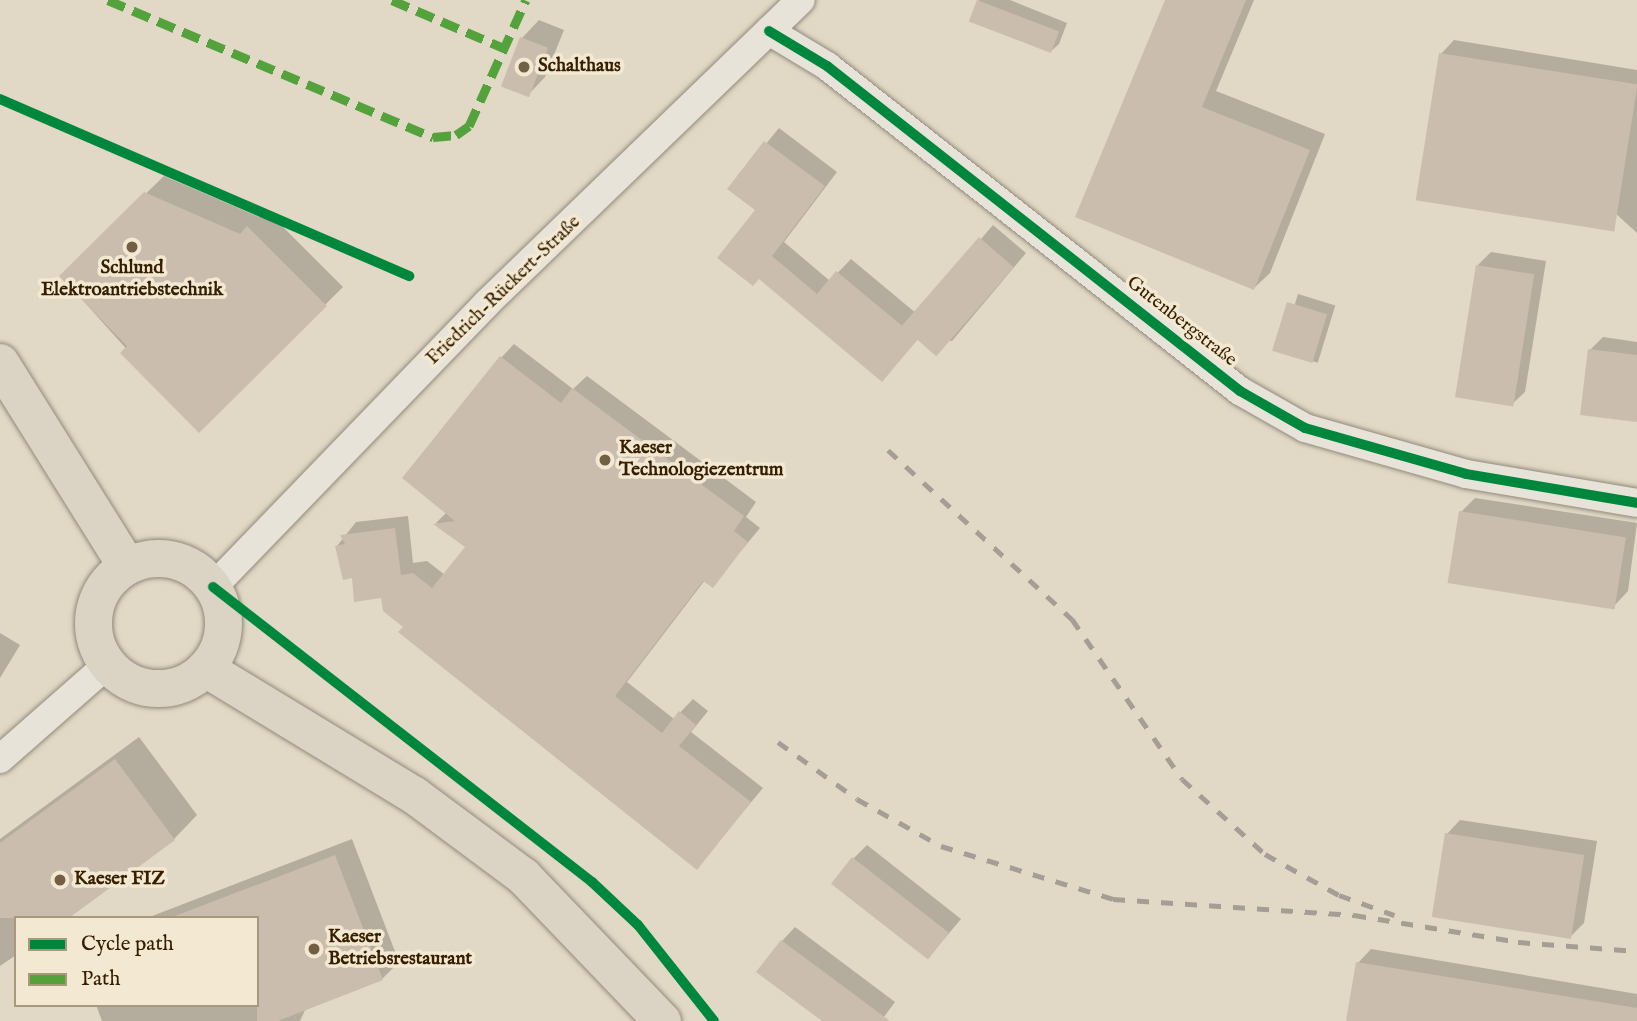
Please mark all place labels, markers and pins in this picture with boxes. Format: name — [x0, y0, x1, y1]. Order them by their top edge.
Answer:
place label: Schalthaus — [538, 56, 621, 78]
marker: Schalthaus — [516, 59, 532, 75]
marker: Schlund Elektroantriebstechnik — [124, 239, 140, 255]
place label: Schlund Elektroantriebstechnik — [41, 258, 223, 302]
place label: Kaeser Technologiezentrum — [619, 438, 783, 482]
marker: Kaeser Technologiezentrum — [597, 452, 613, 468]
place label: Kaeser FIZ — [74, 869, 165, 891]
marker: Kaeser FIZ — [52, 872, 68, 888]
place label: Kaeser Betriebsrestaurant — [328, 927, 472, 971]
marker: Kaeser Betriebsrestaurant — [306, 941, 322, 957]

